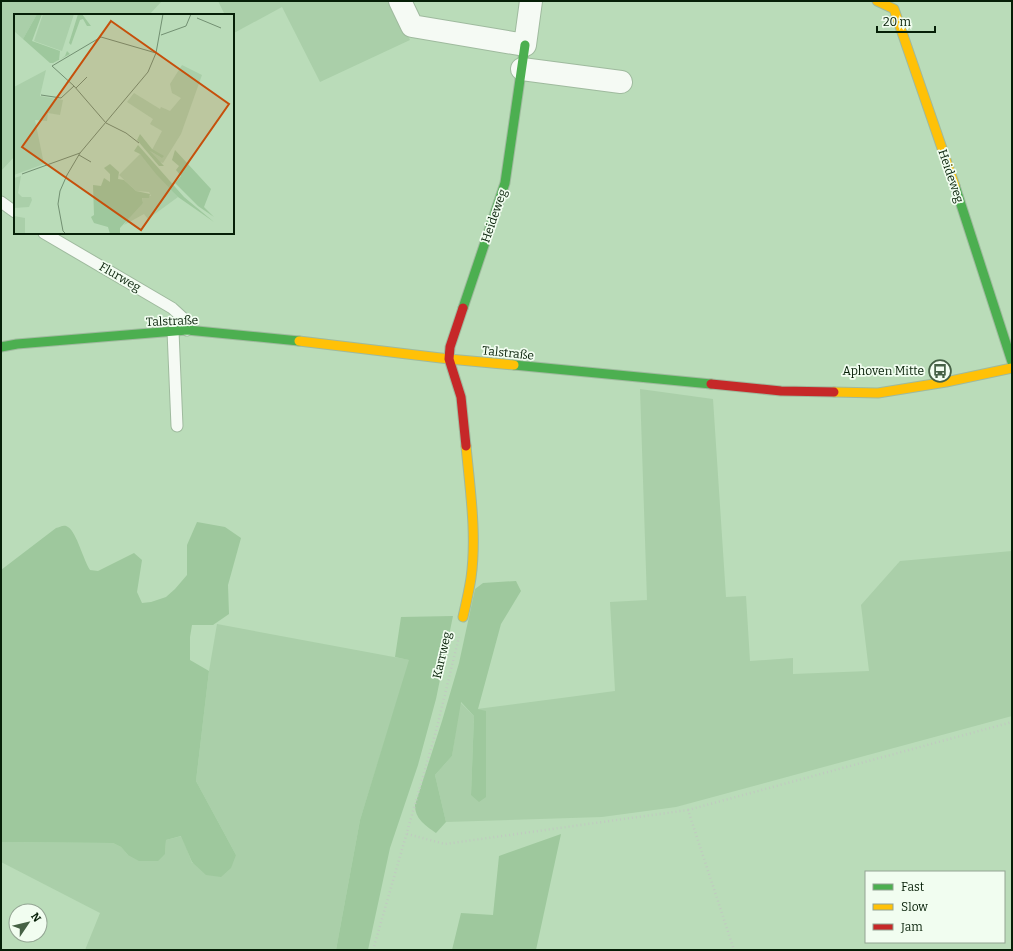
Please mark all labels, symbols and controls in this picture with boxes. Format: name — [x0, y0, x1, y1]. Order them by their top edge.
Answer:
scale bar — [877, 8, 935, 34]
inset map — [14, 14, 234, 234]
text: 20 m — [883, 15, 912, 29]
street label: Heideweg — [935, 147, 967, 205]
street label: Heideweg — [478, 187, 510, 245]
street label: Flurweg — [97, 260, 143, 295]
street label: Talstraße — [146, 313, 198, 329]
street label: Talstraße — [481, 343, 535, 363]
bus stop icon: Aphoven Mitte — [927, 358, 953, 384]
place label: Aphoven Mitte — [842, 364, 924, 378]
street label: Karrweg — [430, 630, 454, 680]
legend — [865, 871, 1005, 943]
text: Fast — [901, 880, 925, 894]
text: Slow — [901, 900, 928, 914]
north arrow — [8, 903, 48, 943]
text: N — [28, 910, 44, 925]
text: Jam — [900, 920, 923, 934]

